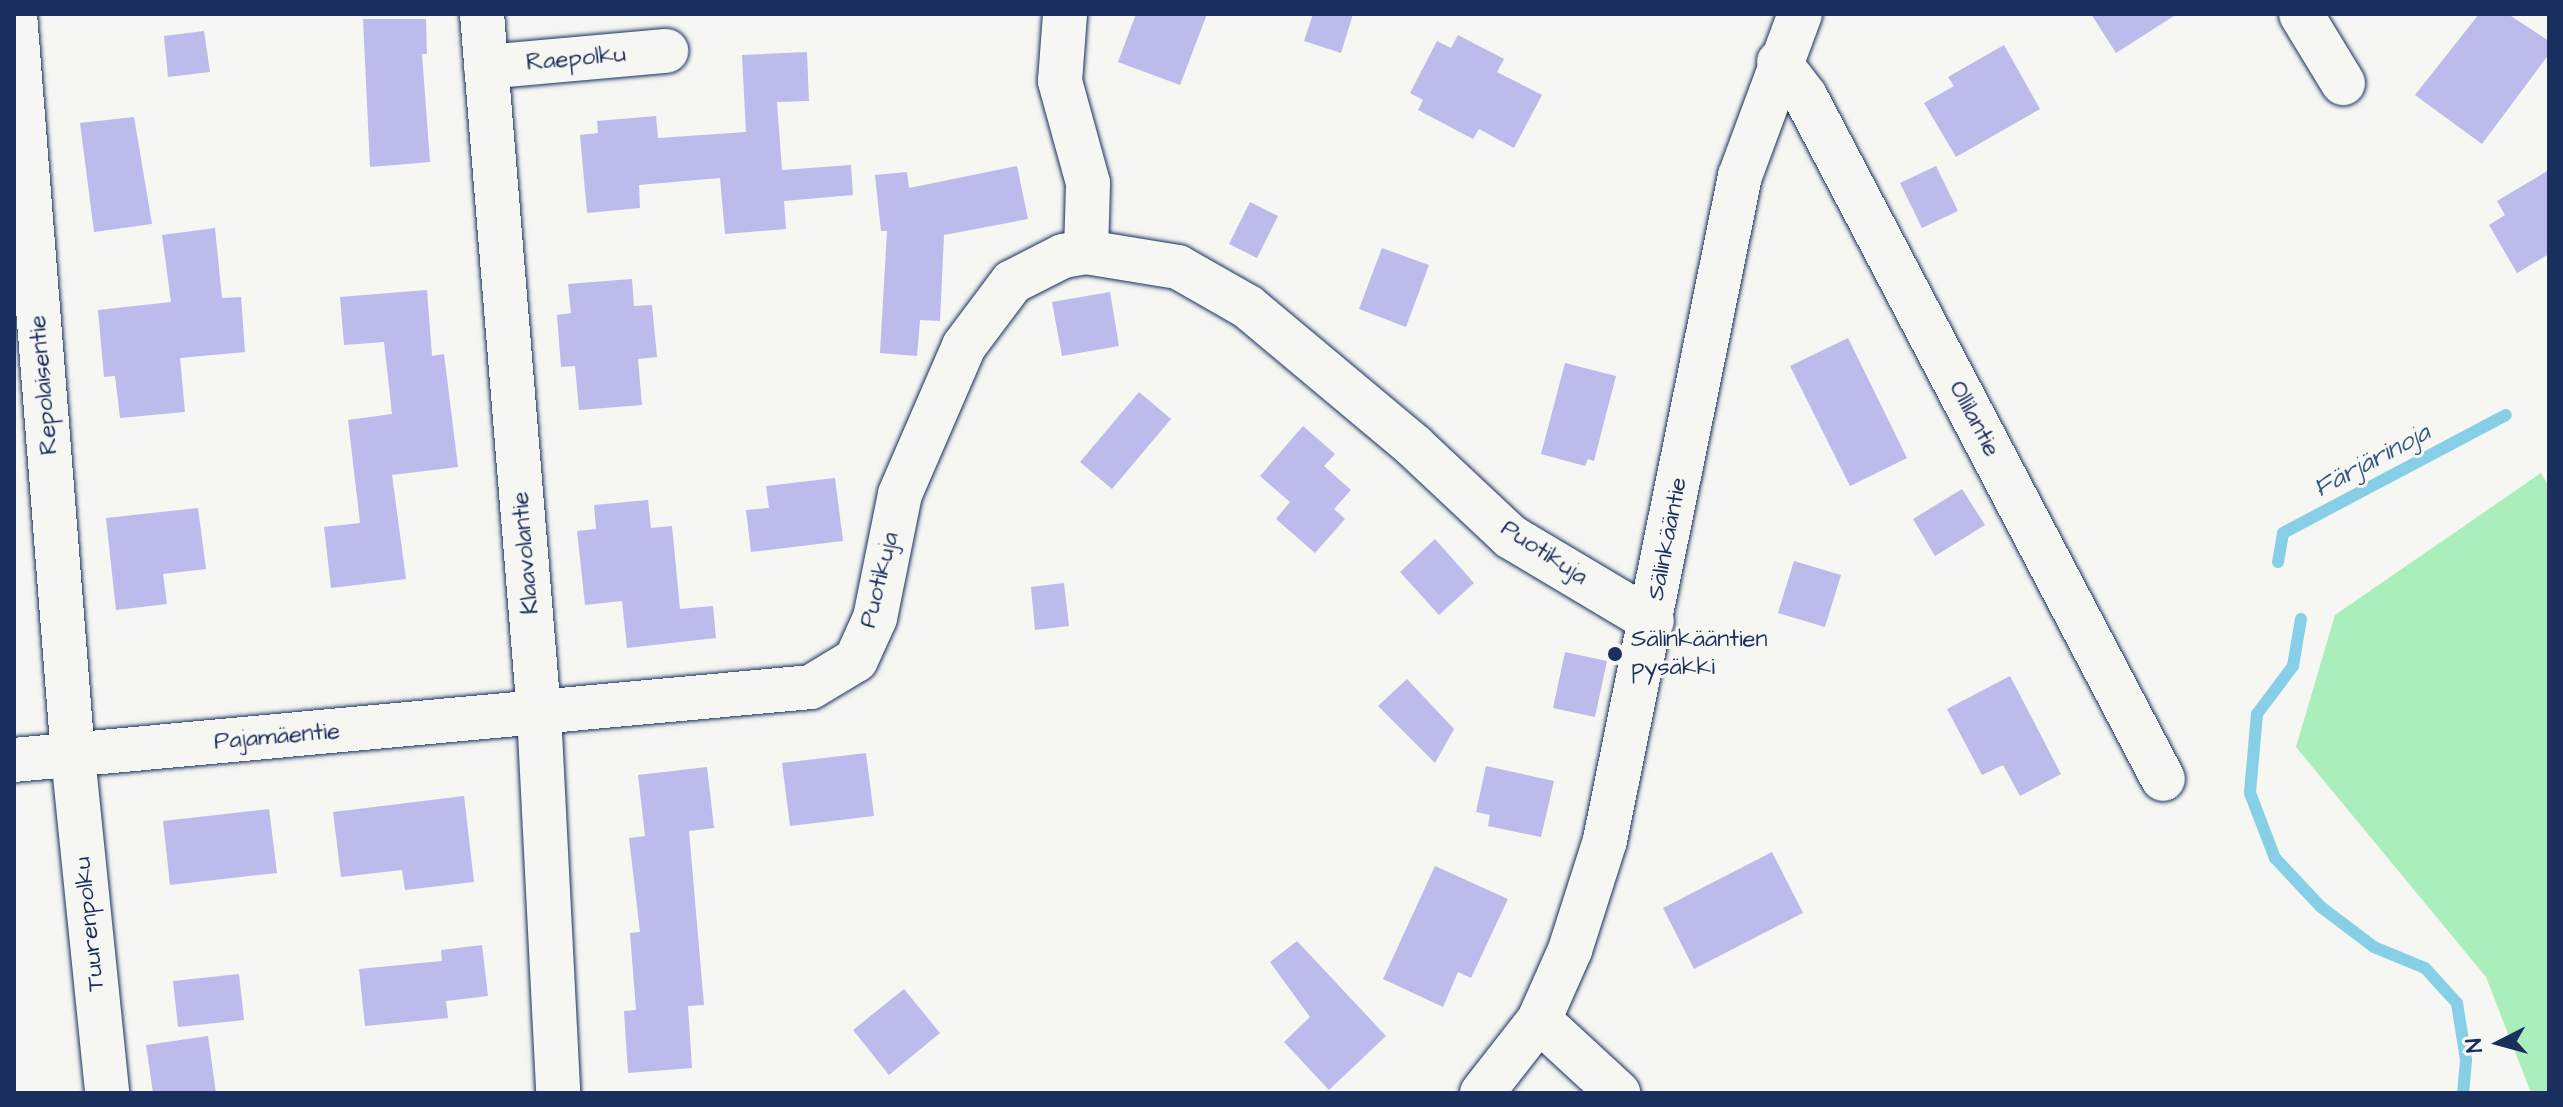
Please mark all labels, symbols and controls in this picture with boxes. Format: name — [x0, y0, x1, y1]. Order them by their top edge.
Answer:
street label: Raepolku — [525, 40, 627, 78]
street label: Repolaisentie — [24, 314, 64, 456]
street label: Ollilantie — [1942, 376, 2006, 462]
water label: Färjärinoja — [2309, 417, 2435, 505]
street label: Sälinkääntie — [1642, 475, 1694, 603]
street label: Klaavolantie — [506, 490, 546, 616]
street label: Puotikuja — [1495, 514, 1593, 592]
street label: Puotikuja — [854, 529, 906, 631]
place label: Sälinkääntien pysäkki — [1631, 626, 1768, 682]
marker: Sälinkääntien pysäkki — [1606, 645, 1624, 663]
street label: Pajamäentie — [213, 717, 341, 757]
street label: Tuurenpolku — [69, 855, 111, 993]
north arrow — [2459, 1003, 2539, 1083]
text: N — [2458, 1037, 2491, 1054]

